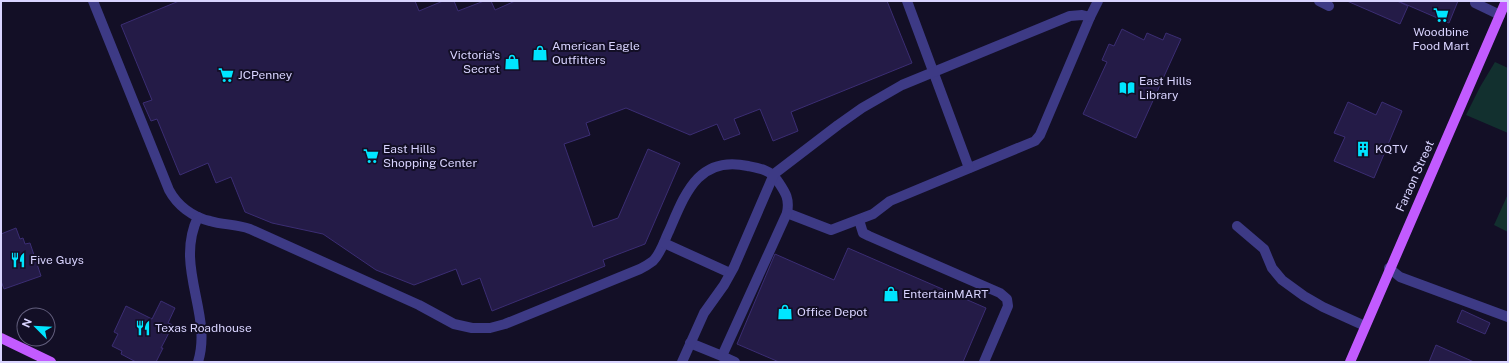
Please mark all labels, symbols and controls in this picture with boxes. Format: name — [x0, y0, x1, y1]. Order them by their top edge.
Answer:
supermarket icon: Woodbine Food Mart — [1432, 6, 1450, 24]
place label: Woodbine Food Mart — [1413, 25, 1470, 53]
place label: American Eagle Outfitters — [552, 39, 640, 67]
shop icon: American Eagle Outfitters — [531, 44, 549, 62]
place label: Victoria's Secret — [450, 48, 500, 76]
shop icon: Victoria's Secret — [503, 53, 521, 71]
supermarket icon: JCPenney — [217, 66, 235, 84]
place label: JCPenney — [238, 68, 293, 82]
place label: East Hills Library — [1139, 74, 1192, 102]
library icon: East Hills Library — [1118, 79, 1136, 97]
street label: Faraon Street — [1393, 138, 1437, 214]
building icon: KQTV — [1354, 140, 1372, 158]
place label: East Hills Shopping Center — [383, 142, 477, 170]
place label: KQTV — [1375, 142, 1408, 156]
supermarket icon: East Hills Shopping Center — [362, 147, 380, 165]
restaurant icon: Five Guys — [9, 251, 27, 269]
place label: Five Guys — [30, 253, 84, 267]
shop icon: EntertainMART — [882, 285, 900, 303]
place label: EntertainMART — [903, 287, 988, 301]
shop icon: Office Depot — [776, 303, 794, 321]
place label: Office Depot — [797, 305, 868, 319]
north arrow — [16, 307, 56, 347]
text: N — [20, 317, 34, 329]
restaurant icon: Texas Roadhouse — [134, 319, 152, 337]
place label: Texas Roadhouse — [155, 321, 252, 335]

